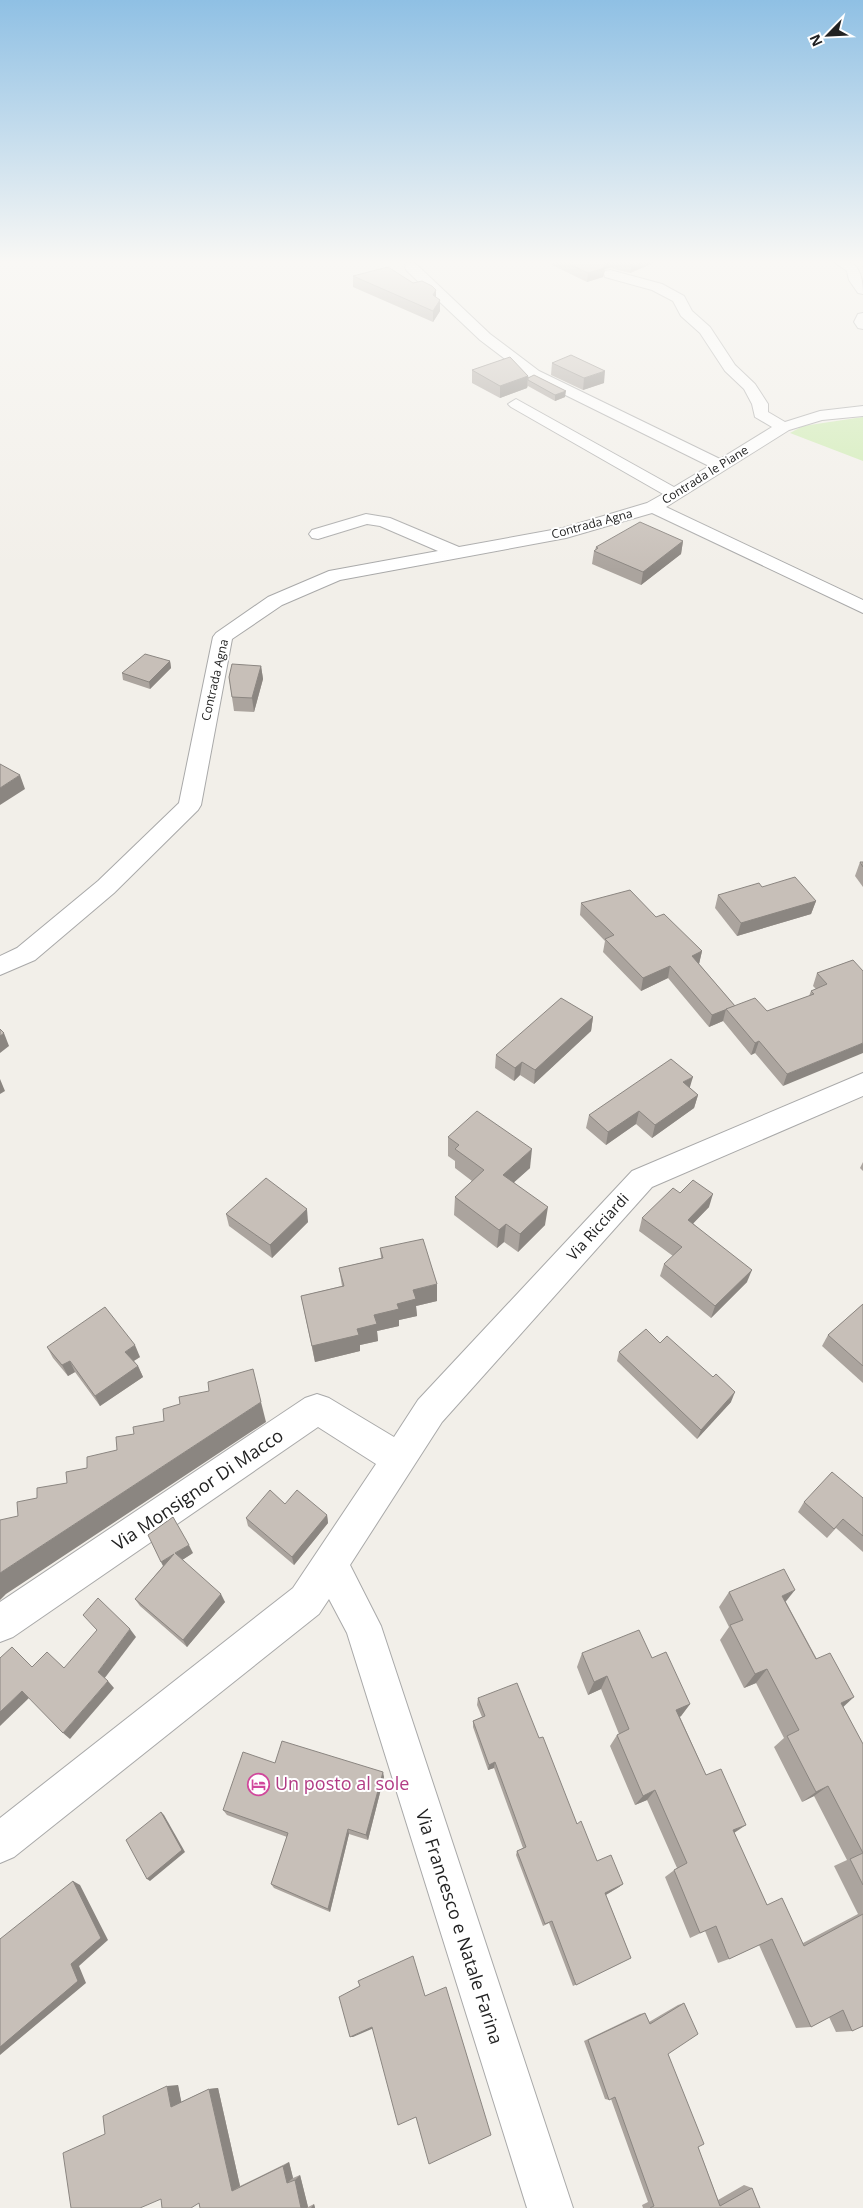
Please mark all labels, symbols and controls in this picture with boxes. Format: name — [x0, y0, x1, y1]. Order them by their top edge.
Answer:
north arrow — [803, 10, 853, 60]
text: N — [805, 31, 827, 50]
street label: Contrada le Piane — [658, 441, 751, 508]
street label: Contrada Agna — [549, 505, 634, 543]
street label: Contrada Agna — [197, 637, 232, 722]
street label: Via Ricciardi — [562, 1189, 633, 1264]
street label: Via Monsignor Di Macco — [107, 1423, 288, 1555]
place label: Un posto al sole — [275, 1771, 409, 1795]
hotel icon: Un posto al sole — [247, 1772, 271, 1796]
street label: Via Francesco e Natale Farina — [411, 1806, 509, 2047]

